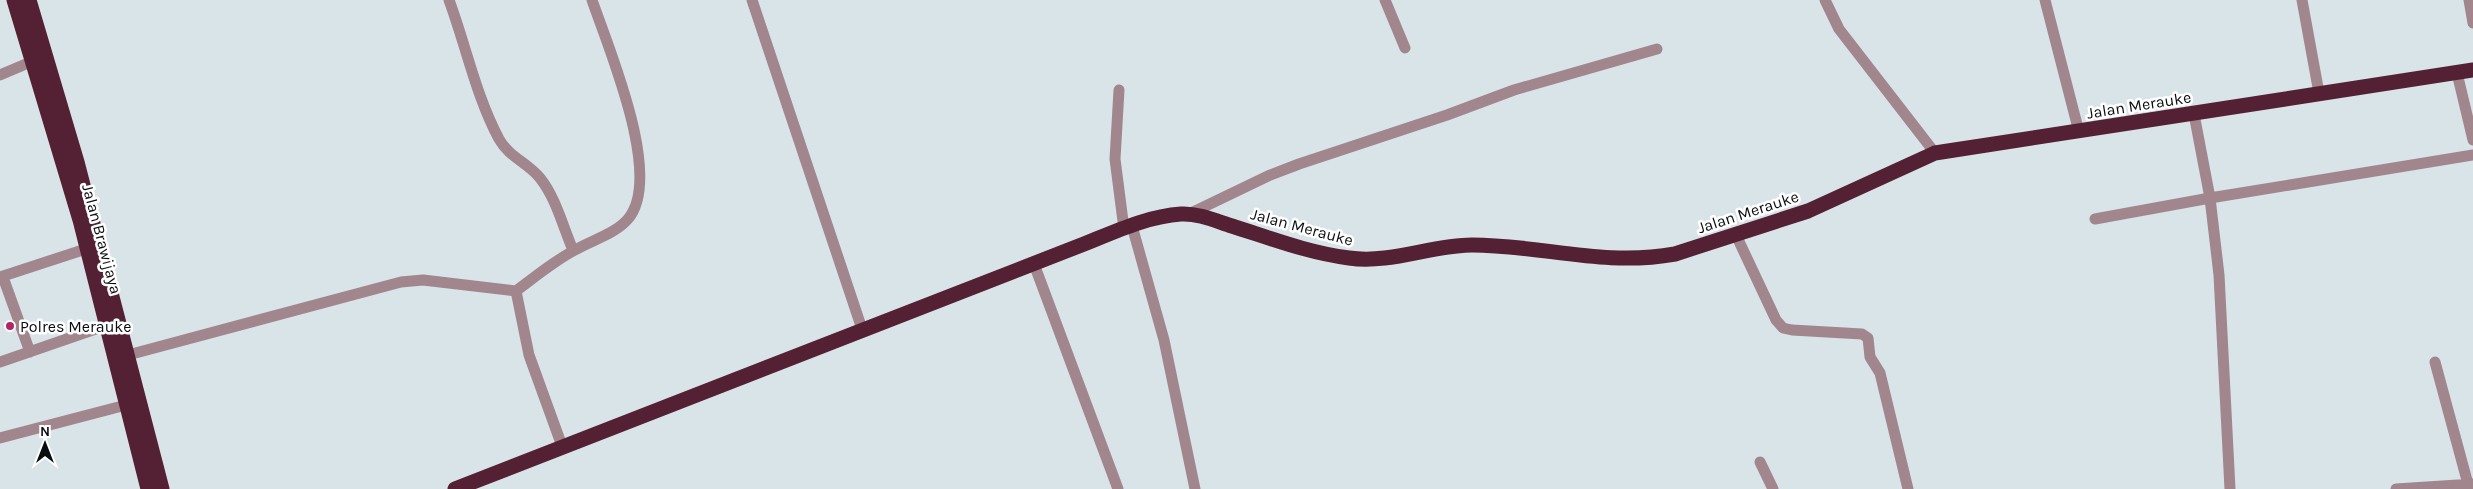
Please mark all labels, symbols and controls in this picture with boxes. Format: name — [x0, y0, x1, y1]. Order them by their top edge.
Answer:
street label: Jalan Merauke — [2086, 87, 2192, 123]
street label: Jalan Brawijaya — [78, 182, 126, 296]
street label: Jalan Merauke — [1695, 187, 1801, 237]
street label: Jalan Merauke — [1249, 204, 1355, 250]
place label: Polres Merauke — [20, 317, 132, 336]
marker: Polres Merauke — [4, 320, 16, 332]
north arrow — [20, 419, 70, 469]
text: N — [40, 423, 50, 440]

